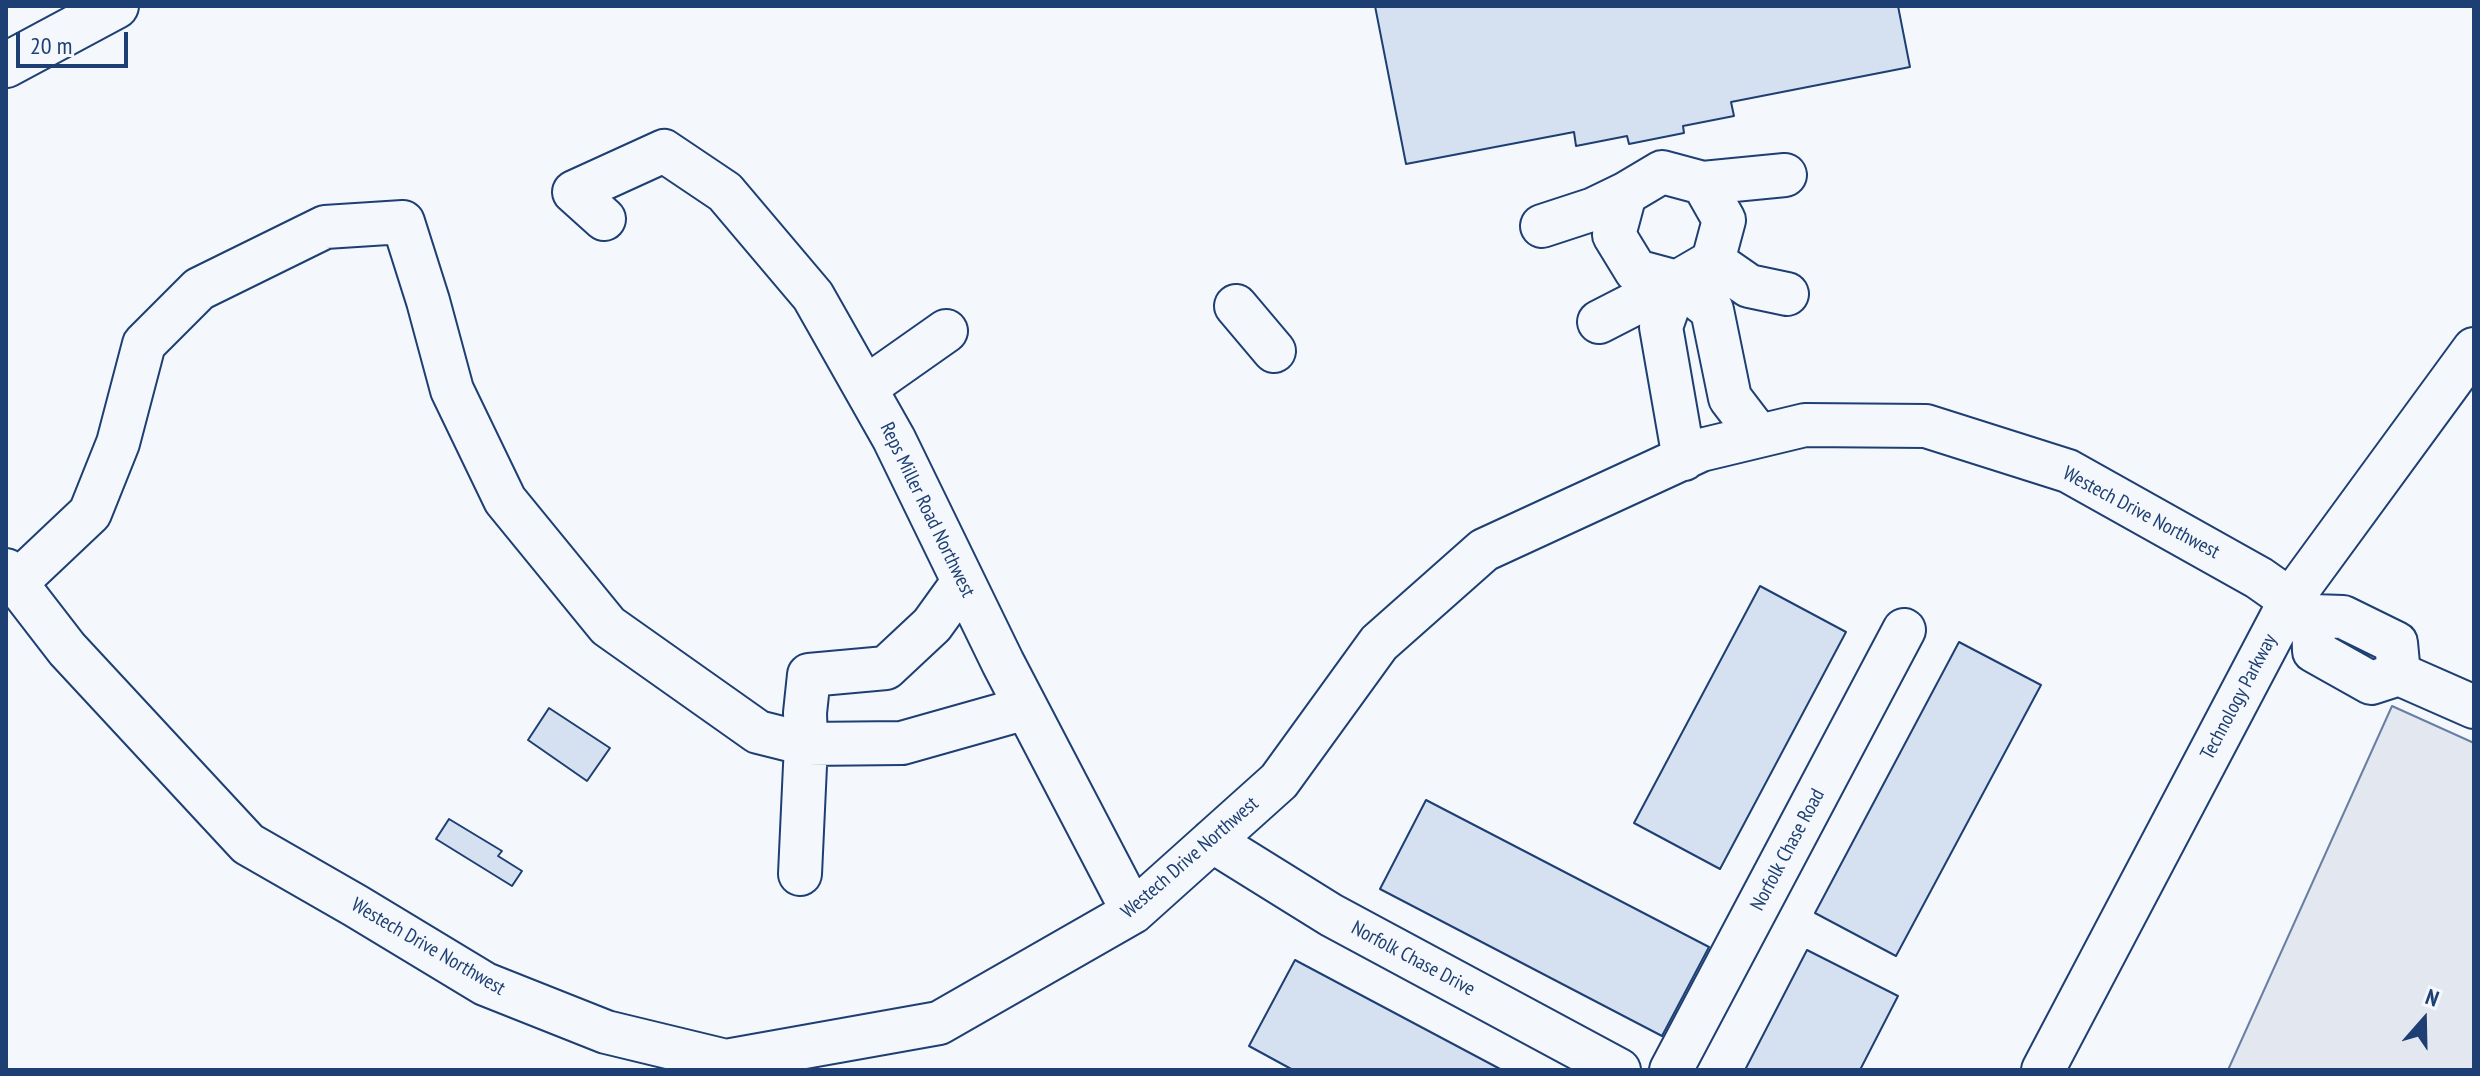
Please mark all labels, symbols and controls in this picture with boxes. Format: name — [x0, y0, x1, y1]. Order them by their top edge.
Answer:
scale bar — [20, 16, 132, 66]
text: 20 m — [30, 30, 72, 61]
street label: Reps Miller Road Northwest — [874, 419, 980, 601]
street label: Westech Drive Northwest — [2059, 462, 2223, 564]
street label: Technology Parkway — [2196, 630, 2282, 764]
street label: Norfolk Chase Road — [1746, 785, 1830, 915]
street label: Westech Drive Northwest — [1117, 792, 1263, 924]
street label: Westech Drive Northwest — [347, 893, 509, 1001]
street label: Norfolk Chase Drive — [1347, 916, 1479, 1002]
north arrow — [2384, 980, 2464, 1060]
text: N — [2422, 982, 2443, 1013]

